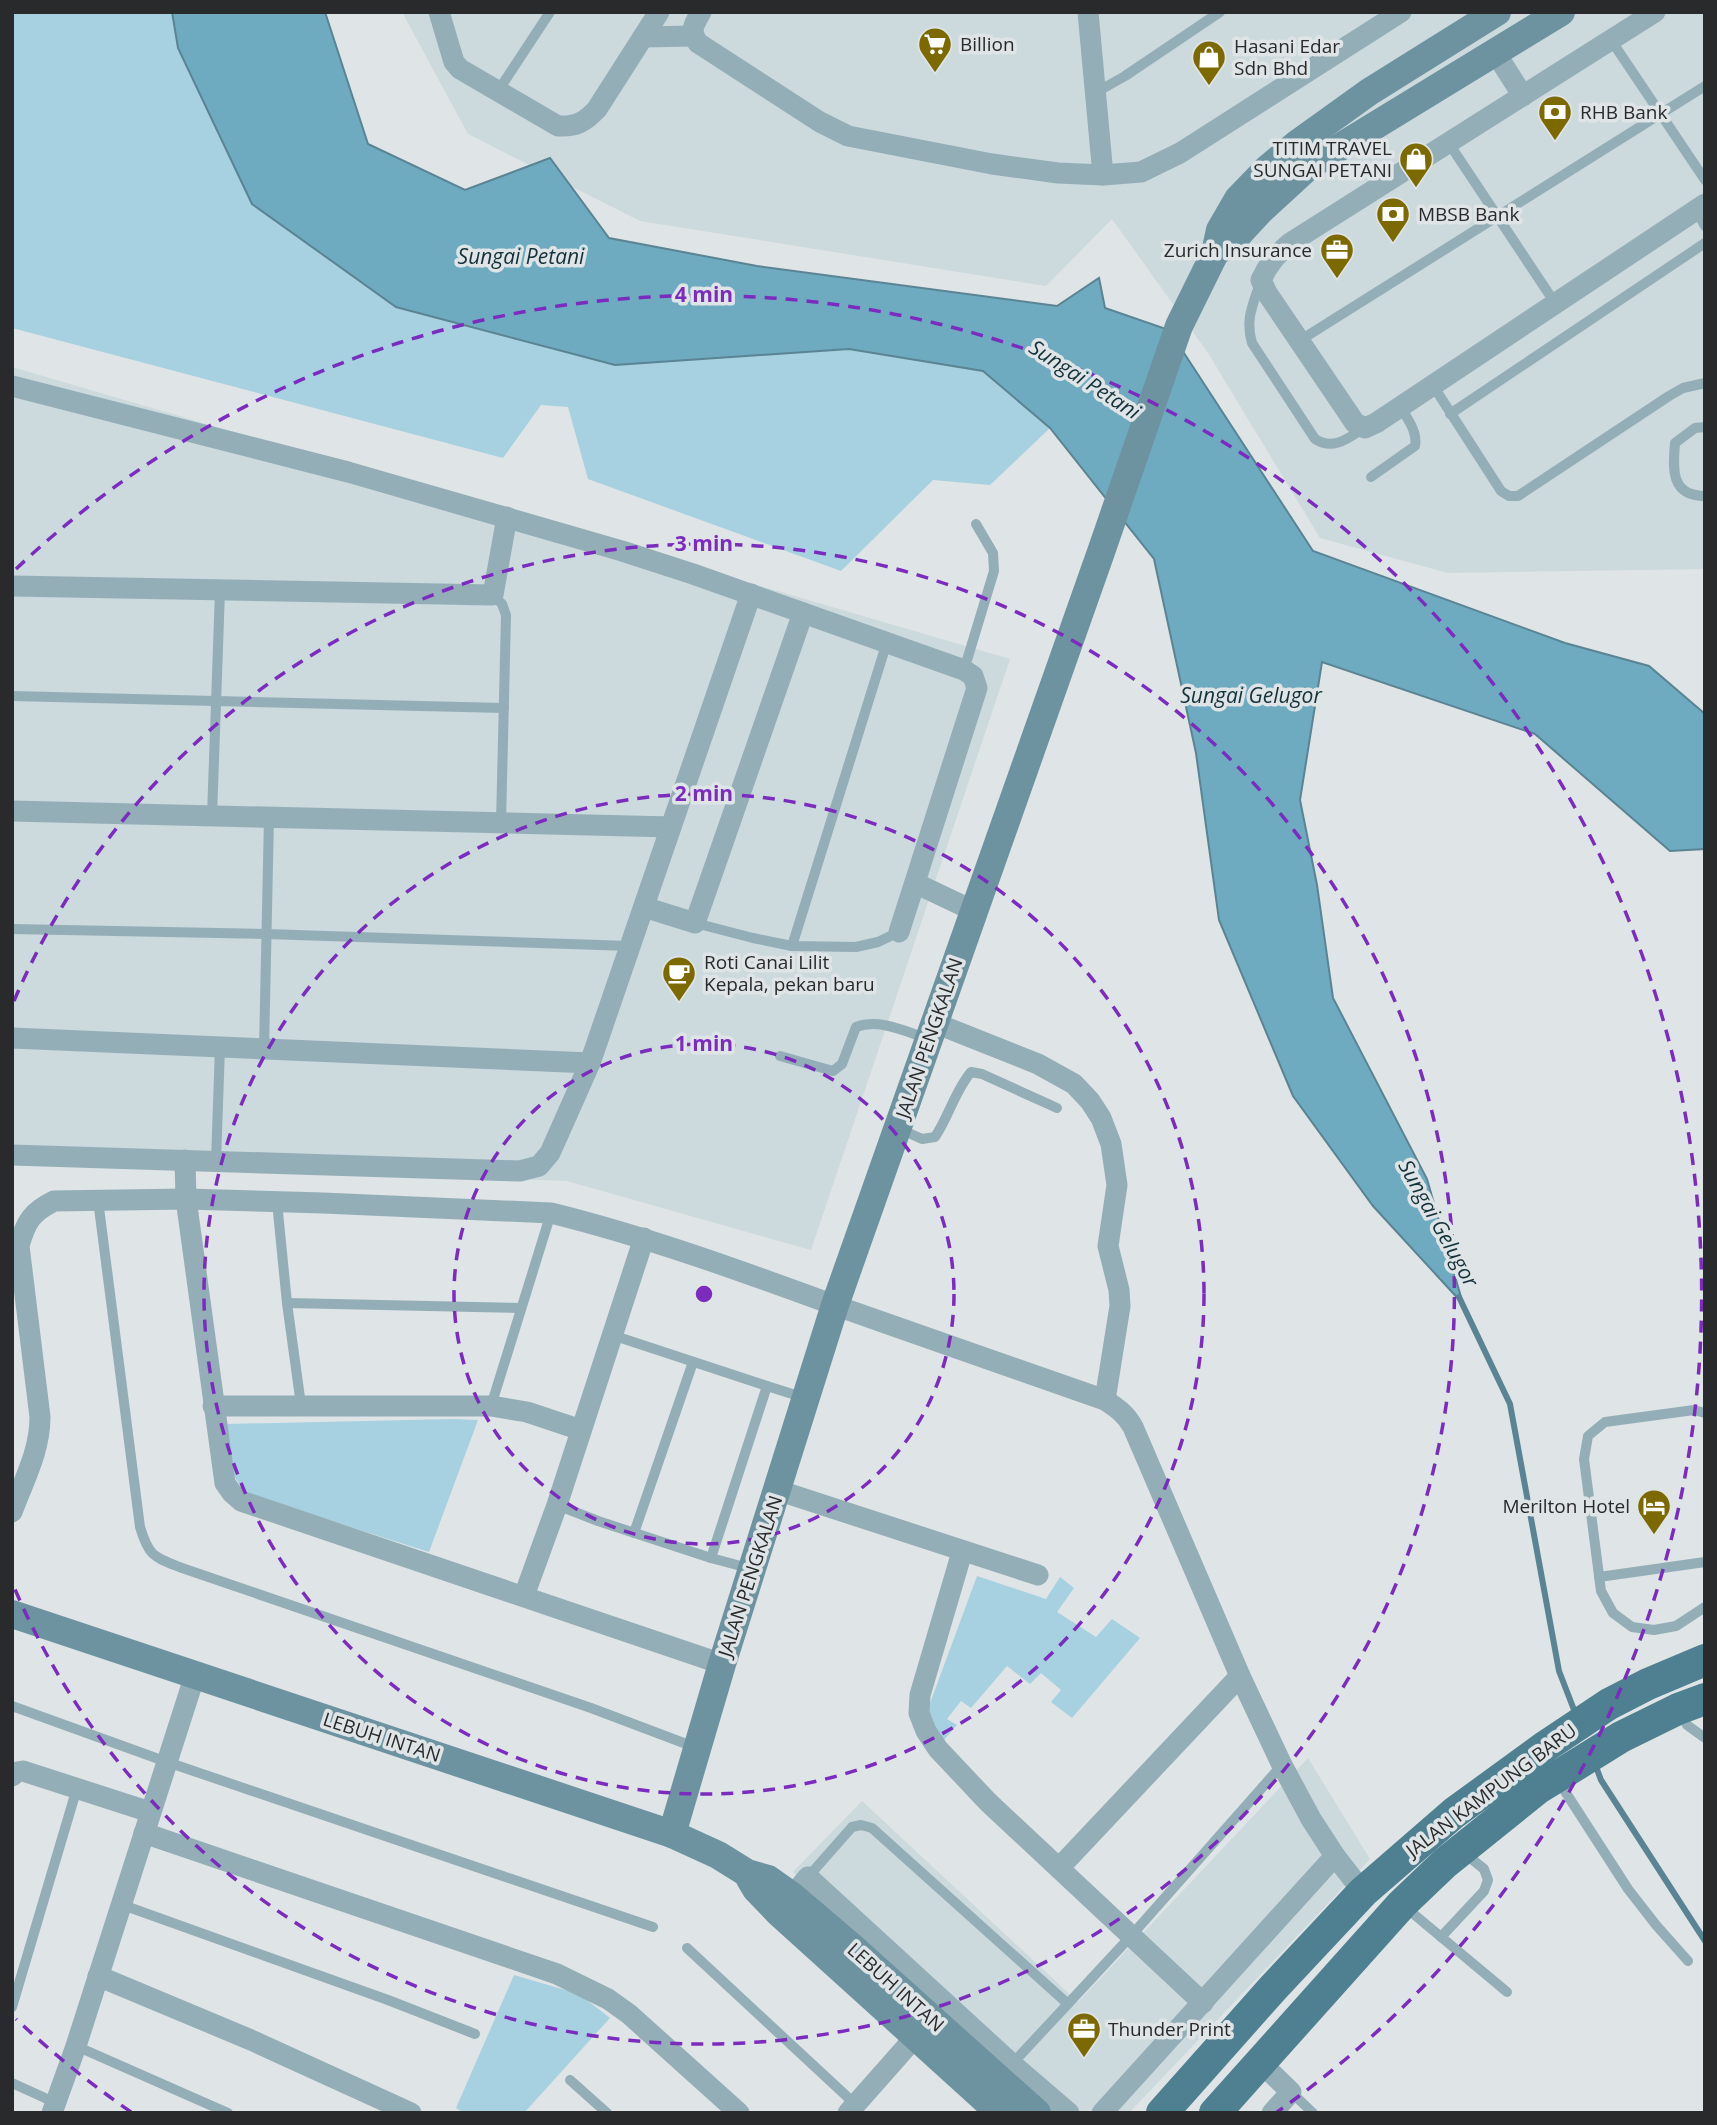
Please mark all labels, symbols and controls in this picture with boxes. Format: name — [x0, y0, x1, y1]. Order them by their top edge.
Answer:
supermarket icon: Billion — [916, 25, 954, 74]
place label: Billion — [960, 31, 1015, 57]
place label: Hasani Edar Sdn Bhd — [1234, 33, 1340, 81]
shop icon: Hasani Edar Sdn Bhd — [1190, 38, 1228, 87]
bank icon: RHB Bank — [1536, 93, 1574, 142]
place label: RHB Bank — [1580, 99, 1667, 125]
place label: TITIM TRAVEL SUNGAI PETANI — [1253, 135, 1392, 183]
shop icon: TITIM TRAVEL SUNGAI PETANI — [1397, 140, 1435, 189]
bank icon: MBSB Bank — [1374, 195, 1412, 244]
place label: MBSB Bank — [1418, 201, 1519, 227]
office icon: Zurich Insurance — [1318, 231, 1356, 280]
place label: Zurich Insurance — [1164, 237, 1312, 263]
water label: Sungai Petani — [458, 242, 585, 270]
text: 4 min — [675, 280, 733, 308]
water label: Sungai Petani — [1024, 333, 1146, 426]
text: 3 min — [675, 529, 733, 557]
water label: Sungai Gelugor — [1180, 681, 1322, 709]
text: 2 min — [675, 779, 733, 807]
place label: Roti Canai Lilit Kepala, pekan baru — [704, 949, 875, 997]
cafe icon: Roti Canai Lilit Kepala, pekan baru — [660, 954, 698, 1003]
street label: JALAN PENGKALAN — [889, 954, 969, 1124]
text: 1 min — [675, 1029, 733, 1057]
water label: Sungai Gelugor — [1392, 1154, 1486, 1292]
centre of rings — [692, 1282, 716, 1306]
hotel icon: Merilton Hotel — [1635, 1487, 1673, 1536]
street label: JALAN PENGKALAN — [711, 1492, 788, 1662]
place label: Merilton Hotel — [1502, 1493, 1630, 1519]
street label: LEBUH INTAN — [320, 1706, 444, 1768]
street label: JALAN KAMPUNG BARU — [1399, 1717, 1582, 1864]
street label: LEBUH INTAN — [842, 1937, 950, 2037]
office icon: Thunder Print — [1065, 2010, 1103, 2059]
place label: Thunder Print — [1108, 2016, 1231, 2042]

